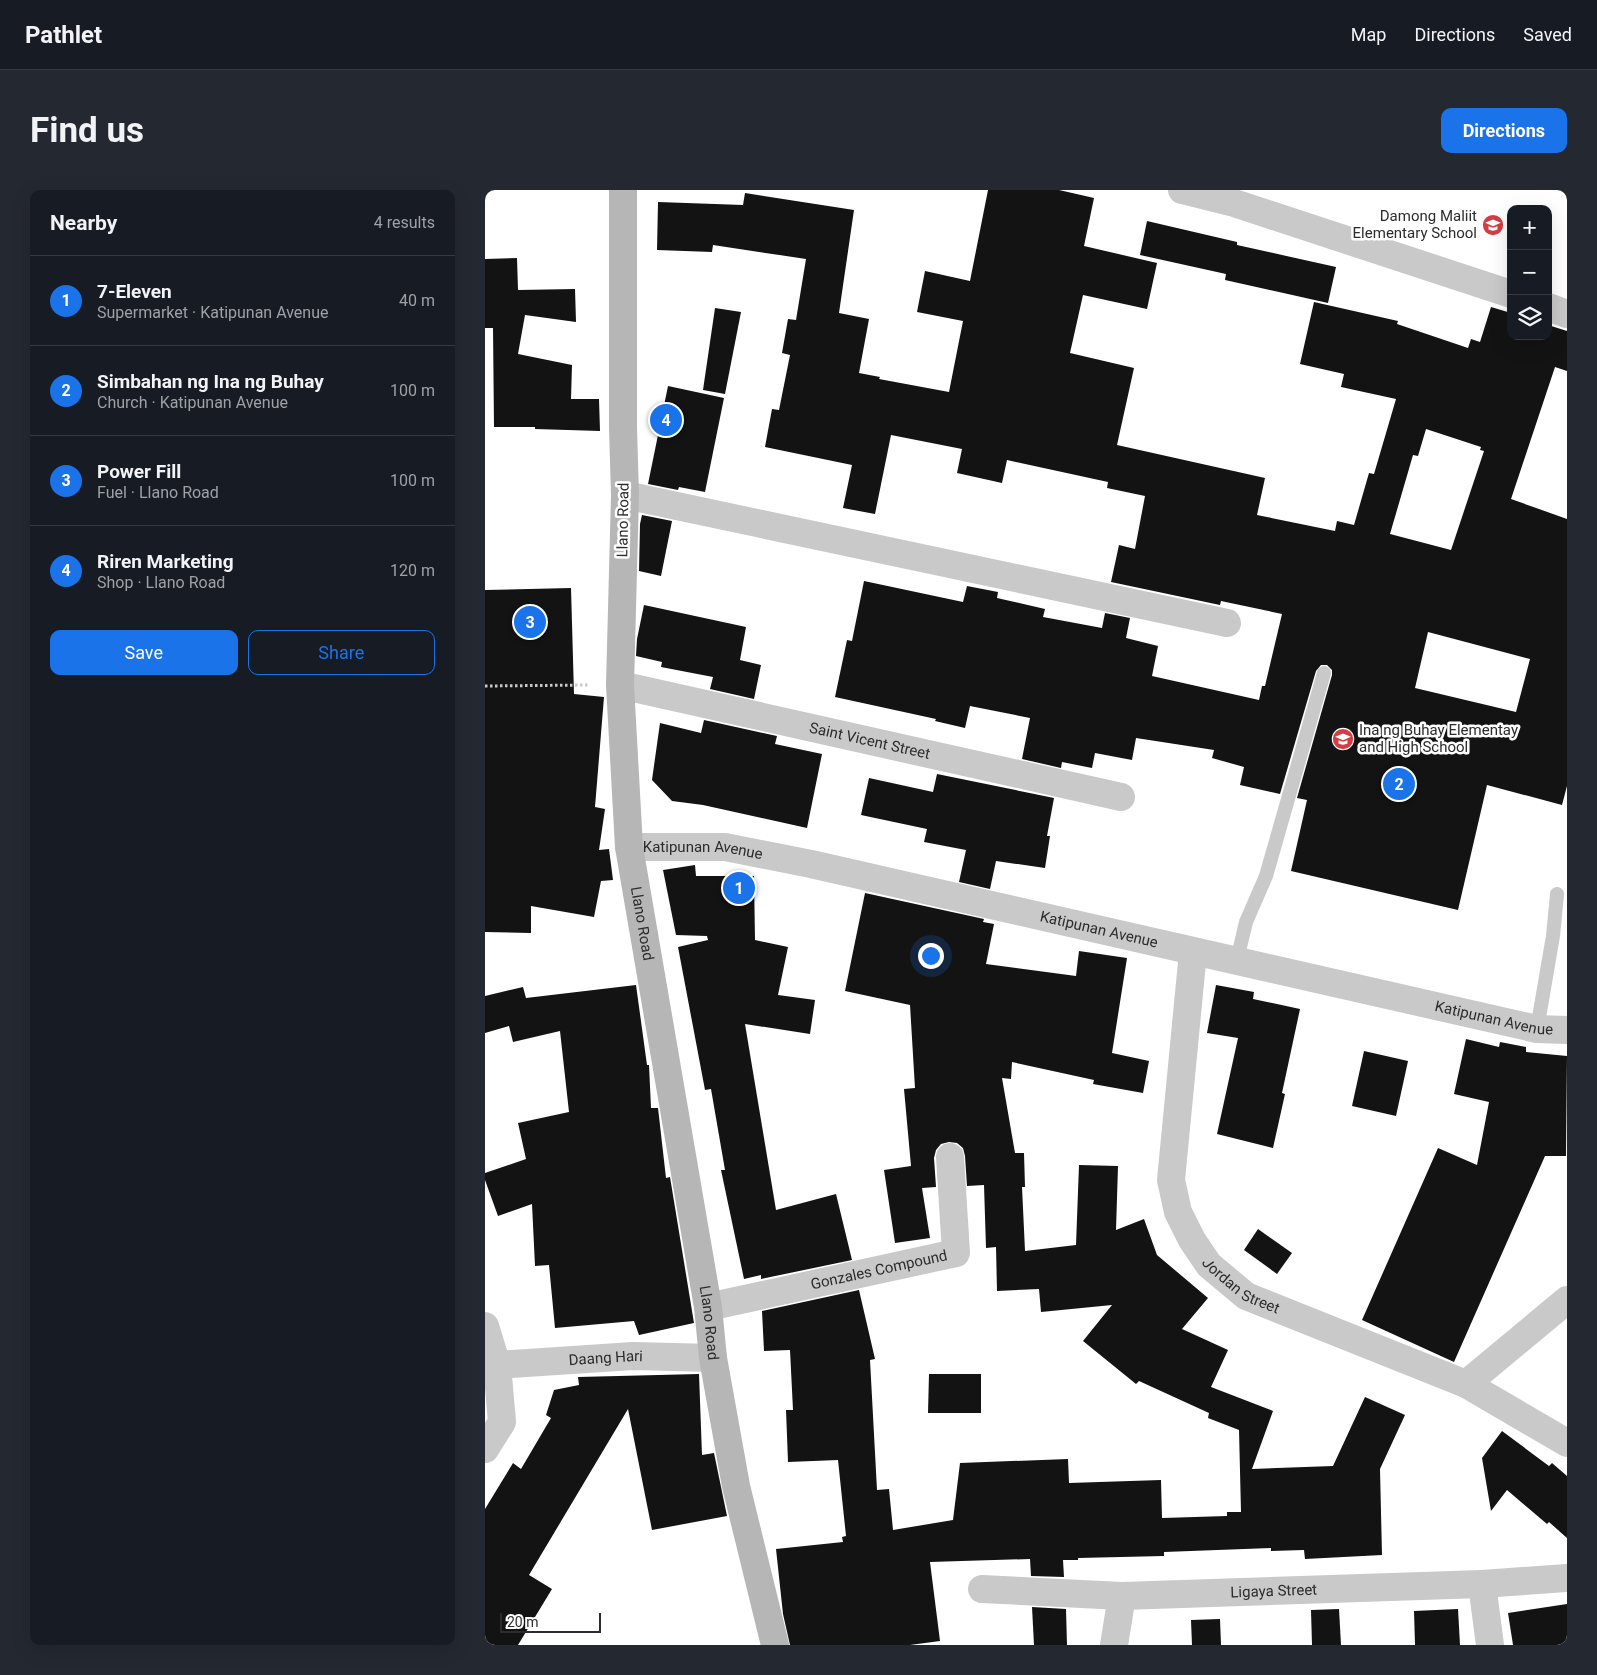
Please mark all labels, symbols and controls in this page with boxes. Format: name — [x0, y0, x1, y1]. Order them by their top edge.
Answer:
text: Pathlet — [25, 21, 102, 49]
text: Map — [1351, 24, 1386, 45]
text: Directions — [1414, 24, 1495, 45]
text: Saved — [1523, 24, 1572, 45]
button: Directions — [1441, 108, 1567, 153]
text: Find us — [30, 110, 144, 151]
map controls — [1507, 205, 1552, 340]
button: + — [1507, 205, 1552, 250]
place label: Damong Maliit Elementary School — [1353, 207, 1477, 242]
text: Nearby — [50, 211, 117, 235]
text: 4 results — [374, 213, 435, 232]
school or university icon: Damong Maliit Elementary School — [1481, 213, 1505, 237]
button: − — [1507, 250, 1552, 295]
text: 7-Eleven — [97, 280, 172, 303]
text: 1 — [61, 291, 71, 310]
text: 40 m — [399, 291, 435, 310]
button: layers — [1507, 295, 1552, 340]
text: Supermarket · Katipunan Avenue — [97, 303, 329, 322]
text: Simbahan ng Ina ng Buhay — [97, 370, 324, 393]
text: 2 — [61, 381, 71, 400]
text: 100 m — [390, 381, 435, 400]
text: Church · Katipunan Avenue — [97, 393, 288, 412]
pin: 4 — [650, 401, 682, 439]
text: Power Fill — [97, 460, 181, 483]
text: 3 — [61, 471, 71, 490]
text: 100 m — [390, 471, 435, 490]
street label: Llano Road — [613, 482, 633, 558]
text: Fuel · Llano Road — [97, 483, 219, 502]
text: Riren Marketing — [97, 550, 234, 573]
text: 4 — [61, 561, 71, 580]
text: 120 m — [390, 561, 435, 580]
text: Shop · Llano Road — [97, 573, 225, 592]
pin: 3 — [514, 603, 546, 641]
button: Save — [50, 630, 238, 675]
button: Share — [248, 630, 435, 675]
street label: Saint Vicent Street — [808, 719, 932, 763]
place label: Ina ng Buhay Elementay and High School — [1359, 721, 1518, 756]
school or university icon: Ina ng Buhay Elementay and High School — [1331, 727, 1355, 751]
pin: 2 — [1383, 765, 1415, 803]
street label: Katipunan Avenue — [643, 838, 764, 863]
pin: 1 — [723, 869, 755, 907]
street label: Llano Road — [627, 885, 657, 962]
street label: Katipunan Avenue — [1038, 907, 1160, 952]
your location — [918, 943, 944, 969]
street label: Katipunan Avenue — [1433, 997, 1553, 1039]
street label: Gonzales Compound — [809, 1246, 949, 1293]
street label: Jordan Street — [1198, 1255, 1282, 1318]
street label: Llano Road — [695, 1284, 722, 1361]
street label: Daang Hari — [568, 1347, 643, 1369]
street label: Ligaya Street — [1230, 1580, 1317, 1601]
scale bar — [500, 1610, 601, 1633]
text: 20 m — [507, 1614, 539, 1630]

